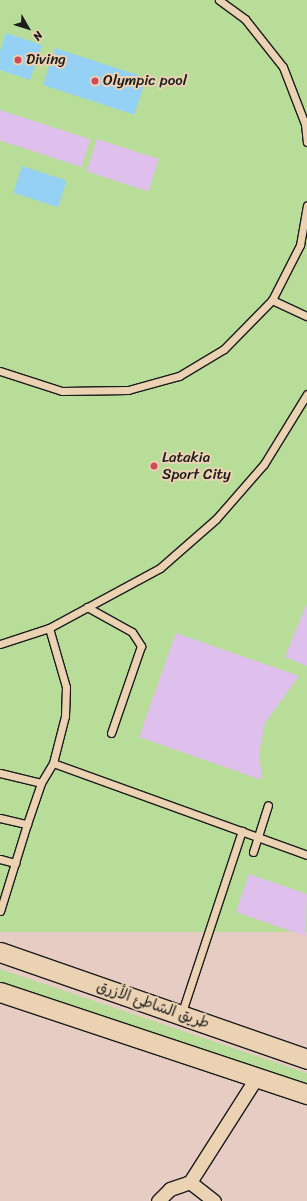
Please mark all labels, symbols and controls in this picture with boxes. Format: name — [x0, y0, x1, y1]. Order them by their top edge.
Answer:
north arrow — [8, 8, 48, 48]
text: N — [28, 27, 47, 45]
place label: Diving — [26, 51, 66, 69]
marker: Diving — [13, 55, 23, 65]
place label: Olympic pool — [103, 72, 187, 90]
marker: Olympic pool — [90, 76, 100, 86]
place label: Latakia Sport City — [162, 448, 231, 483]
marker: Latakia Sport City — [149, 461, 159, 471]
street label: طريق الشاطئ الأزرق — [94, 977, 212, 1033]

